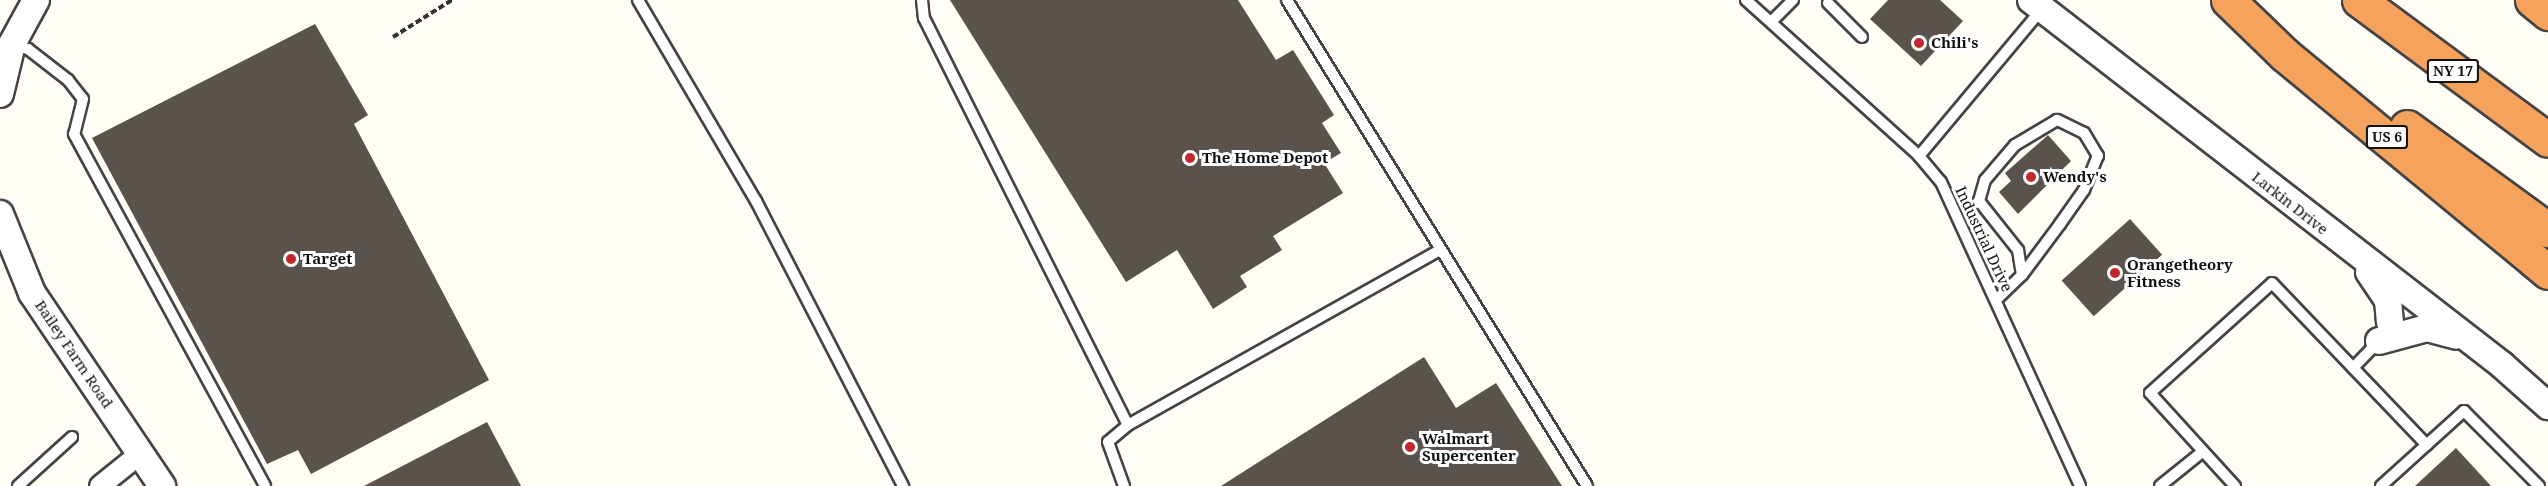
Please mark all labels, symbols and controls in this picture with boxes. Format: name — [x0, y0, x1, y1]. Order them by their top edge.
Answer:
place label: Chili's — [1931, 34, 1978, 52]
marker: Chili's — [1912, 36, 1926, 50]
road number: NY 17 — [2426, 60, 2480, 82]
road number: US 6 — [2364, 126, 2410, 148]
place label: The Home Depot — [1202, 149, 1328, 167]
marker: The Home Depot — [1183, 151, 1197, 165]
place label: Wendy's — [2043, 168, 2107, 186]
street label: Larkin Drive — [2248, 168, 2332, 238]
marker: Wendy's — [2024, 170, 2038, 184]
street label: Industrial Drive — [1952, 183, 2016, 295]
place label: Target — [303, 250, 352, 268]
marker: Target — [284, 252, 298, 266]
place label: Orangetheory Fitness — [2127, 255, 2233, 290]
marker: Orangetheory Fitness — [2108, 266, 2122, 280]
street label: Bailey Farm Road — [31, 297, 117, 411]
place label: Walmart Supercenter — [1422, 429, 1516, 464]
marker: Walmart Supercenter — [1403, 440, 1417, 454]

